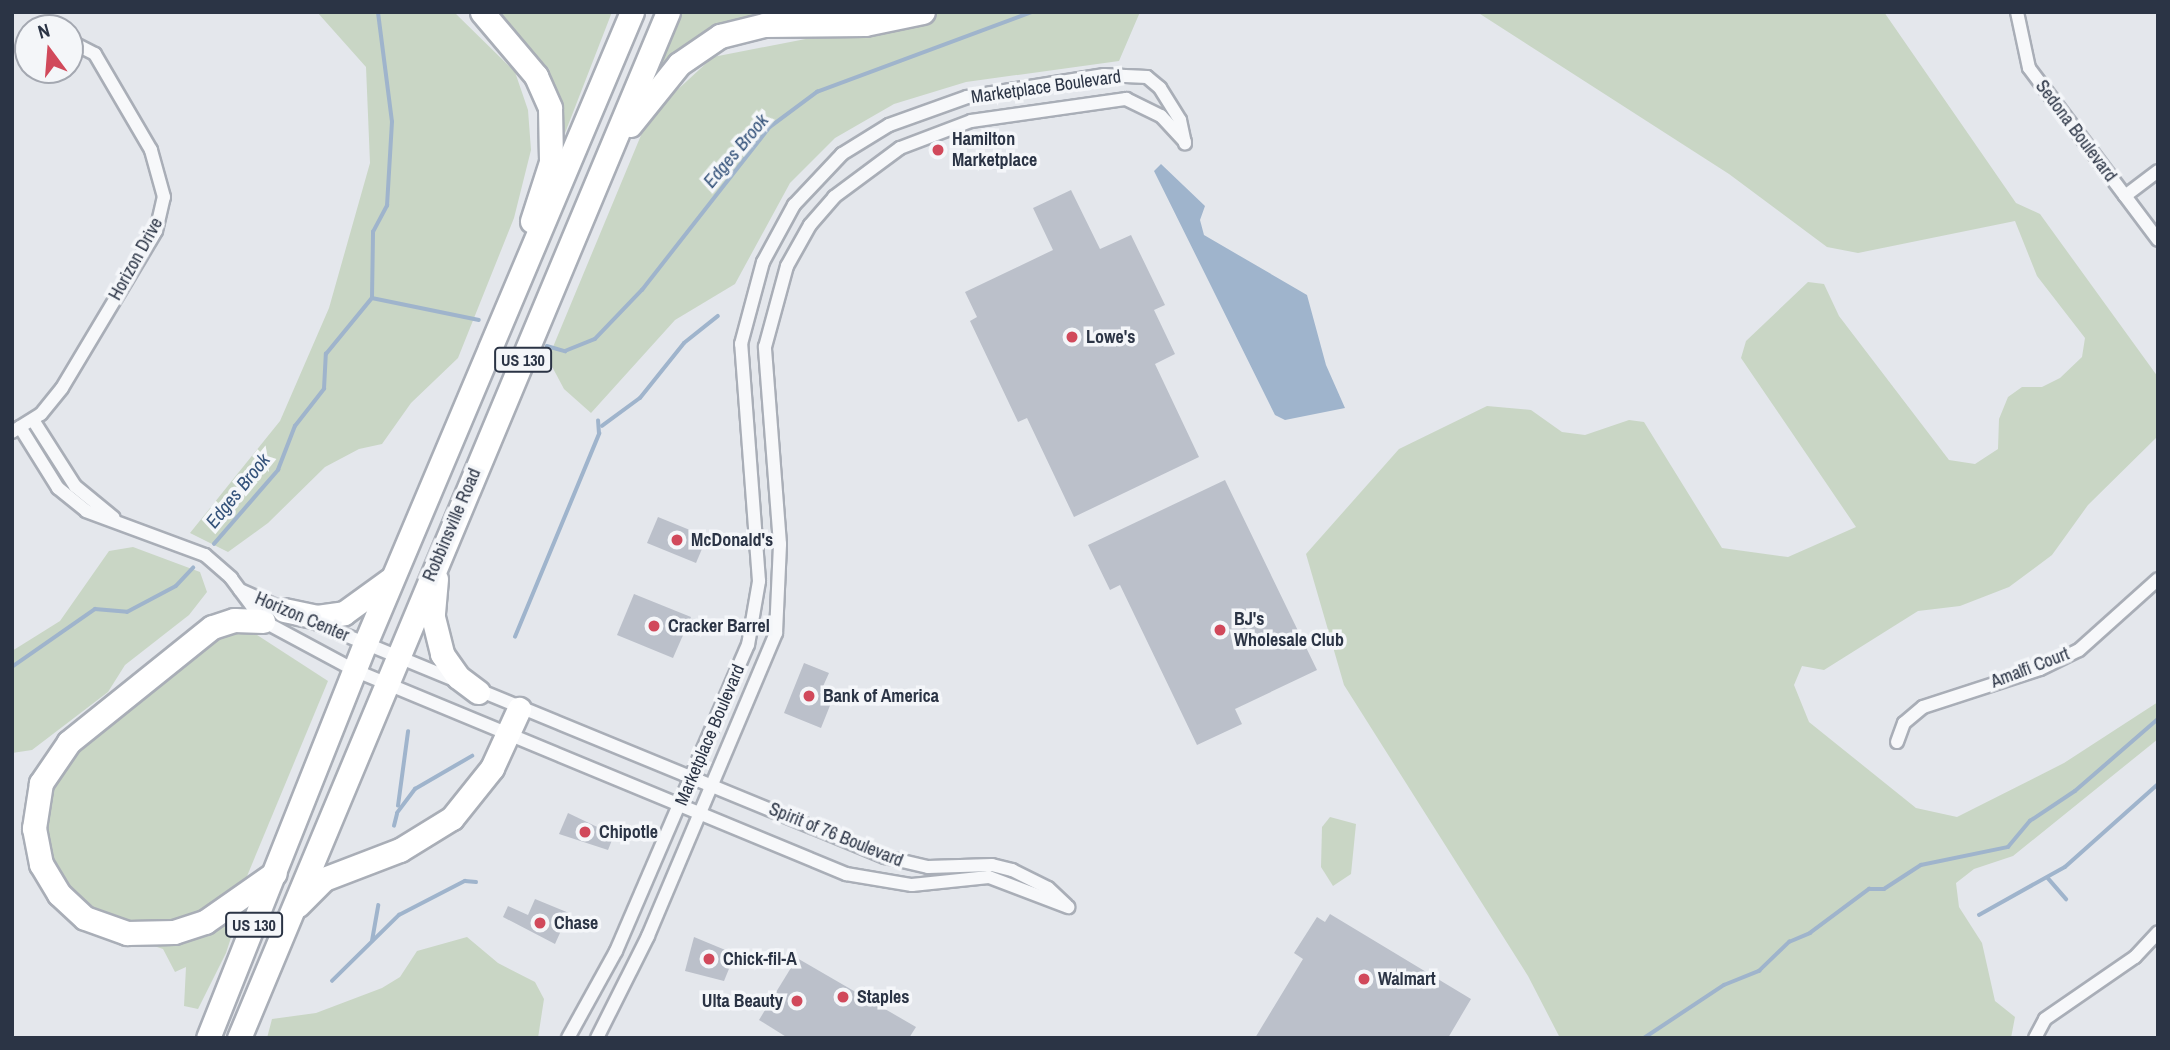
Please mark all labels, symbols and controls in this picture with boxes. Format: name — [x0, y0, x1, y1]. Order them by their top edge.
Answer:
north arrow — [14, 14, 84, 84]
text: N — [35, 17, 53, 45]
street label: Marketplace Boulevard — [970, 66, 1122, 108]
street label: Sedona Boulevard — [2031, 76, 2121, 186]
water label: Edges Brook — [699, 110, 773, 192]
place label: Hamilton Marketplace — [952, 129, 1037, 172]
marker: Hamilton Marketplace — [930, 142, 946, 158]
street label: Horizon Drive — [104, 214, 168, 304]
place label: Lowe's — [1086, 326, 1135, 348]
marker: Lowe's — [1064, 329, 1080, 345]
road number: US 130 — [493, 348, 553, 372]
water label: Edges Brook — [201, 449, 275, 533]
street label: Robbinsville Road — [418, 465, 486, 585]
place label: McDonald's — [691, 529, 773, 551]
marker: McDonald's — [669, 532, 685, 548]
street label: Horizon Center — [252, 588, 352, 646]
place label: BJ's Wholesale Club — [1234, 609, 1344, 652]
place label: Cracker Barrel — [668, 615, 770, 637]
marker: Cracker Barrel — [646, 618, 662, 634]
marker: BJ's Wholesale Club — [1212, 622, 1228, 638]
street label: Amalfi Court — [1988, 643, 2072, 693]
street label: Marketplace Boulevard — [671, 661, 749, 809]
place label: Bank of America — [823, 685, 939, 707]
marker: Bank of America — [801, 688, 817, 704]
street label: Spirit of 76 Boulevard — [766, 798, 906, 872]
place label: Chipotle — [599, 821, 658, 843]
marker: Chipotle — [577, 824, 593, 840]
road number: US 130 — [224, 912, 284, 937]
place label: Chase — [554, 912, 598, 934]
marker: Chase — [532, 915, 548, 931]
place label: Chick-fil-A — [723, 948, 797, 970]
marker: Chick-fil-A — [701, 951, 717, 967]
place label: Walmart — [1378, 968, 1436, 990]
marker: Walmart — [1356, 971, 1372, 987]
place label: Staples — [857, 986, 910, 1008]
marker: Staples — [835, 989, 851, 1005]
place label: Ulta Beauty — [702, 990, 783, 1012]
marker: Ulta Beauty — [789, 993, 805, 1009]

